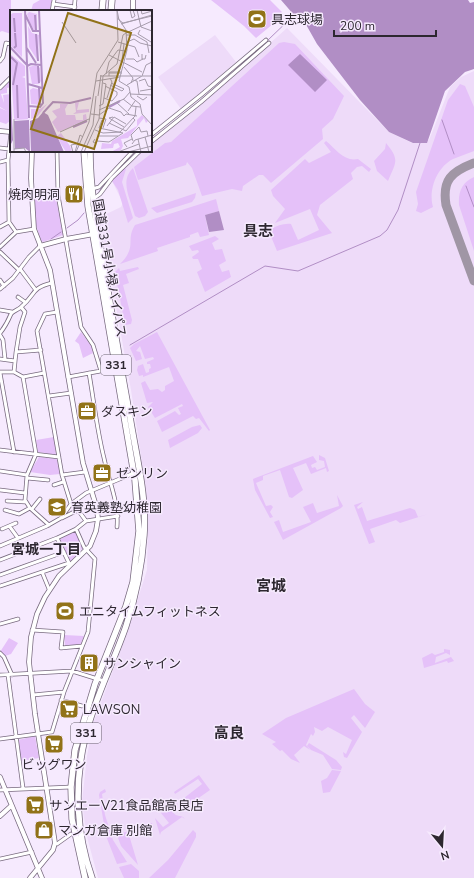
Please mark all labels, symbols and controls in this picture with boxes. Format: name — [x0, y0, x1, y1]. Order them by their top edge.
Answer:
sports icon: 具志球場 — [246, 8, 268, 30]
inset map — [10, 10, 152, 152]
place label: 具志球場 — [271, 11, 323, 29]
scale bar — [334, 12, 436, 38]
text: 200 m — [340, 18, 375, 34]
restaurant icon: 焼肉明洞 — [63, 183, 85, 205]
place label: 焼肉明洞 — [8, 186, 60, 204]
street label: 国道331号小禄バイパス — [88, 198, 130, 339]
district label: 具志 — [243, 221, 273, 241]
road number: 331 — [101, 355, 131, 375]
office icon: ダスキン — [76, 400, 98, 422]
place label: ダスキン — [101, 403, 153, 421]
office icon: ゼンリン — [91, 462, 113, 484]
place label: ゼンリン — [116, 465, 168, 483]
school or university icon: 育英義塾幼稚園 — [46, 496, 68, 518]
place label: 育英義塾幼稚園 — [71, 499, 162, 517]
district label: 宮城一丁目 — [11, 540, 81, 559]
district label: 宮城 — [256, 576, 286, 596]
sports icon: エニタイムフィットネス — [54, 600, 76, 622]
place label: エニタイムフィットネス — [79, 603, 221, 621]
building icon: サンシャイン — [78, 652, 100, 674]
place label: サンシャイン — [103, 655, 181, 673]
supermarket icon: LAWSON — [58, 698, 80, 720]
place label: LAWSON — [83, 701, 140, 719]
road number: 331 — [71, 723, 101, 743]
district label: 高良 — [214, 723, 244, 743]
supermarket icon: ビッグワン — [43, 733, 65, 755]
place label: ビッグワン — [21, 756, 87, 774]
supermarket icon: サンエーV21食品館高良店 — [24, 794, 46, 816]
place label: サンエーV21食品館高良店 — [49, 797, 204, 815]
shop icon: マンガ倉庫 別館 — [33, 819, 55, 841]
place label: マンガ倉庫 別館 — [58, 822, 152, 840]
north arrow — [422, 826, 462, 866]
text: N — [439, 847, 451, 863]

